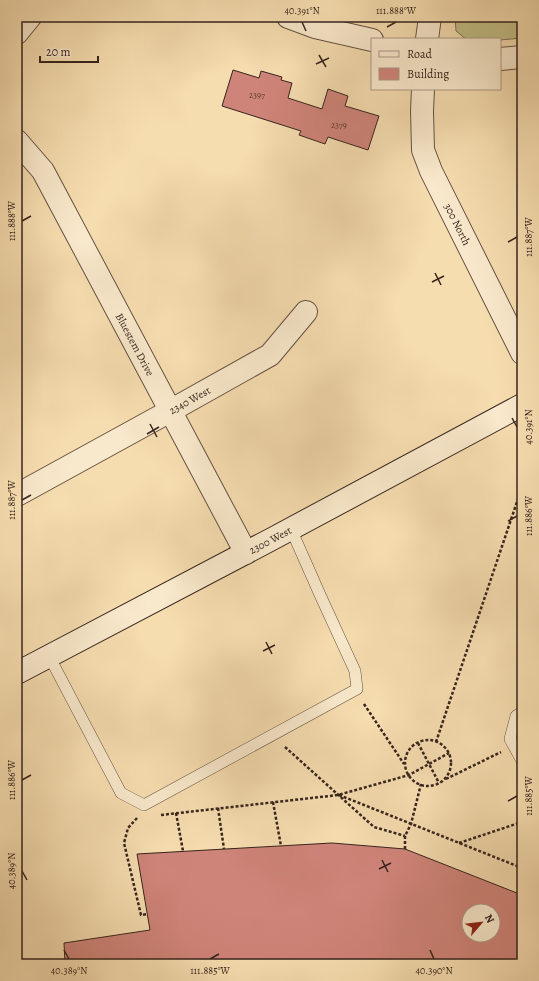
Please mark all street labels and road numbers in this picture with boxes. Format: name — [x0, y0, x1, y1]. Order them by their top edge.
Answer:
street label: 300 North — [441, 201, 475, 248]
street label: Bluestem Drive — [112, 310, 158, 378]
street label: 2340 West — [166, 382, 213, 418]
street label: 2300 West — [246, 522, 294, 557]

